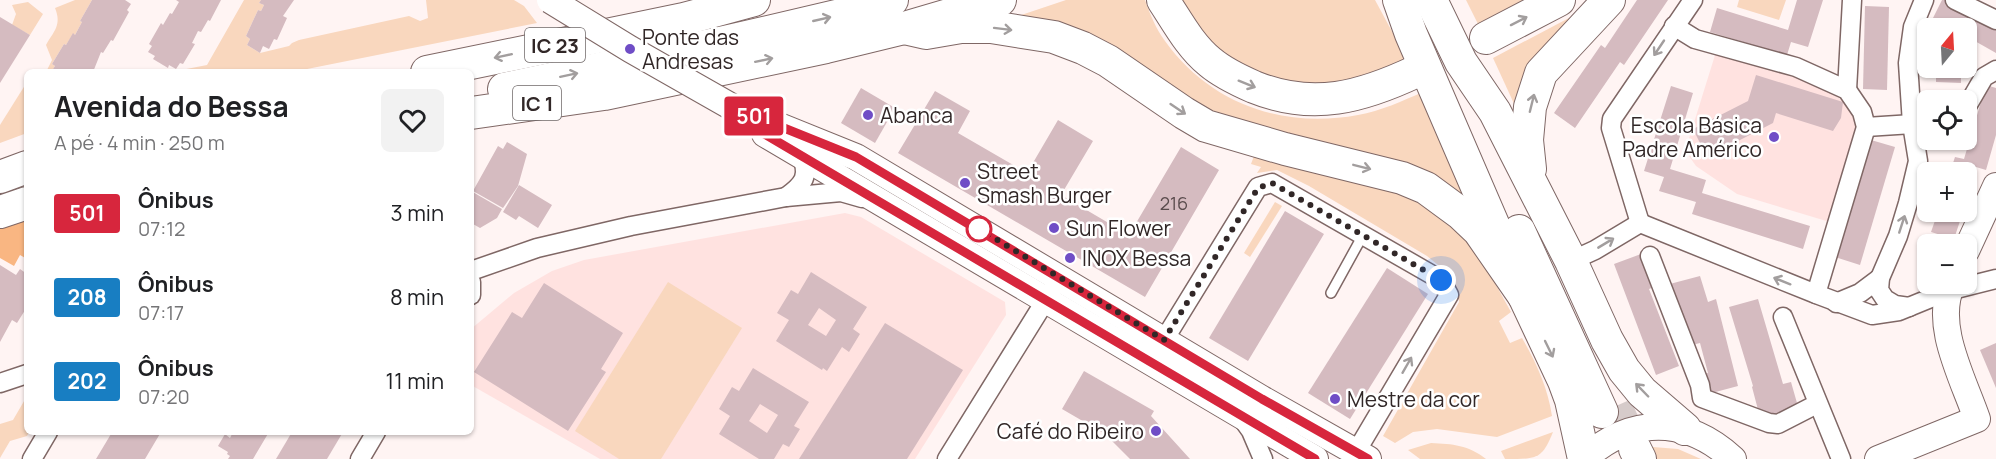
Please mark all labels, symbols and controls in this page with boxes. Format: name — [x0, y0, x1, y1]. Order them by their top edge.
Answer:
one-way arrow — [813, 13, 832, 25]
one-way arrow — [1510, 15, 1528, 27]
north arrow — [1917, 18, 1977, 78]
map controls — [1917, 18, 1977, 294]
place label: Ponte das Andresas — [642, 23, 739, 75]
one-way arrow — [993, 23, 1013, 34]
road number: IC 23 — [525, 28, 585, 62]
one-way arrow — [1653, 39, 1665, 55]
marker: Ponte das Andresas — [623, 42, 637, 56]
one-way arrow — [494, 51, 513, 62]
one-way arrow — [753, 54, 773, 65]
one-way arrow — [559, 69, 579, 80]
one-way arrow — [1237, 79, 1256, 90]
road number: IC 1 — [513, 86, 561, 120]
text: Avenida do Bessa — [54, 87, 289, 125]
button: heart — [381, 89, 444, 152]
button: locate — [1917, 90, 1977, 150]
one-way arrow — [1526, 94, 1538, 113]
line badge: 501 — [720, 96, 789, 136]
place label: Abanca — [880, 101, 953, 129]
text: 501 — [736, 102, 772, 130]
one-way arrow — [1169, 103, 1185, 115]
marker: Abanca — [861, 108, 875, 122]
place label: Escola Básica Padre Américo — [1622, 111, 1762, 163]
text: A pé · 4 min · 250 m — [54, 129, 225, 156]
marker: Escola Básica Padre Américo — [1767, 130, 1781, 144]
place label: Street Smash Burger — [977, 157, 1112, 209]
one-way arrow — [1353, 162, 1372, 174]
button: + — [1917, 162, 1977, 222]
marker: Street Smash Burger — [958, 176, 972, 190]
text: Ônibus — [138, 185, 214, 215]
house number: 216 — [1160, 191, 1188, 215]
text: 3 min — [391, 198, 444, 228]
text: 501 — [69, 199, 105, 227]
place label: Sun Flower — [1066, 214, 1172, 242]
text: 07:12 — [138, 215, 185, 242]
one-way arrow — [1897, 215, 1908, 234]
unlabelled marker — [966, 216, 992, 242]
marker: Sun Flower — [1047, 221, 1061, 235]
button: − — [1917, 234, 1977, 294]
one-way arrow — [1597, 237, 1614, 249]
place label: INOX Bessa — [1082, 244, 1191, 272]
marker: INOX Bessa — [1063, 251, 1077, 265]
your location — [1426, 265, 1456, 295]
text: Ônibus — [138, 269, 214, 299]
one-way arrow — [1773, 275, 1792, 286]
text: 8 min — [390, 282, 444, 312]
text: 208 — [67, 283, 107, 311]
text: 07:17 — [138, 299, 184, 326]
one-way arrow — [1543, 340, 1555, 357]
text: Ônibus — [138, 353, 214, 383]
one-way arrow — [1402, 357, 1414, 374]
text: 11 min — [386, 366, 444, 396]
text: 202 — [68, 367, 106, 395]
text: 07:20 — [138, 383, 190, 410]
one-way arrow — [1634, 383, 1649, 398]
place label: Mestre da cor — [1347, 385, 1480, 413]
marker: Mestre da cor — [1328, 392, 1342, 406]
place label: Café do Ribeiro — [997, 417, 1144, 445]
marker: Café do Ribeiro — [1149, 424, 1163, 438]

